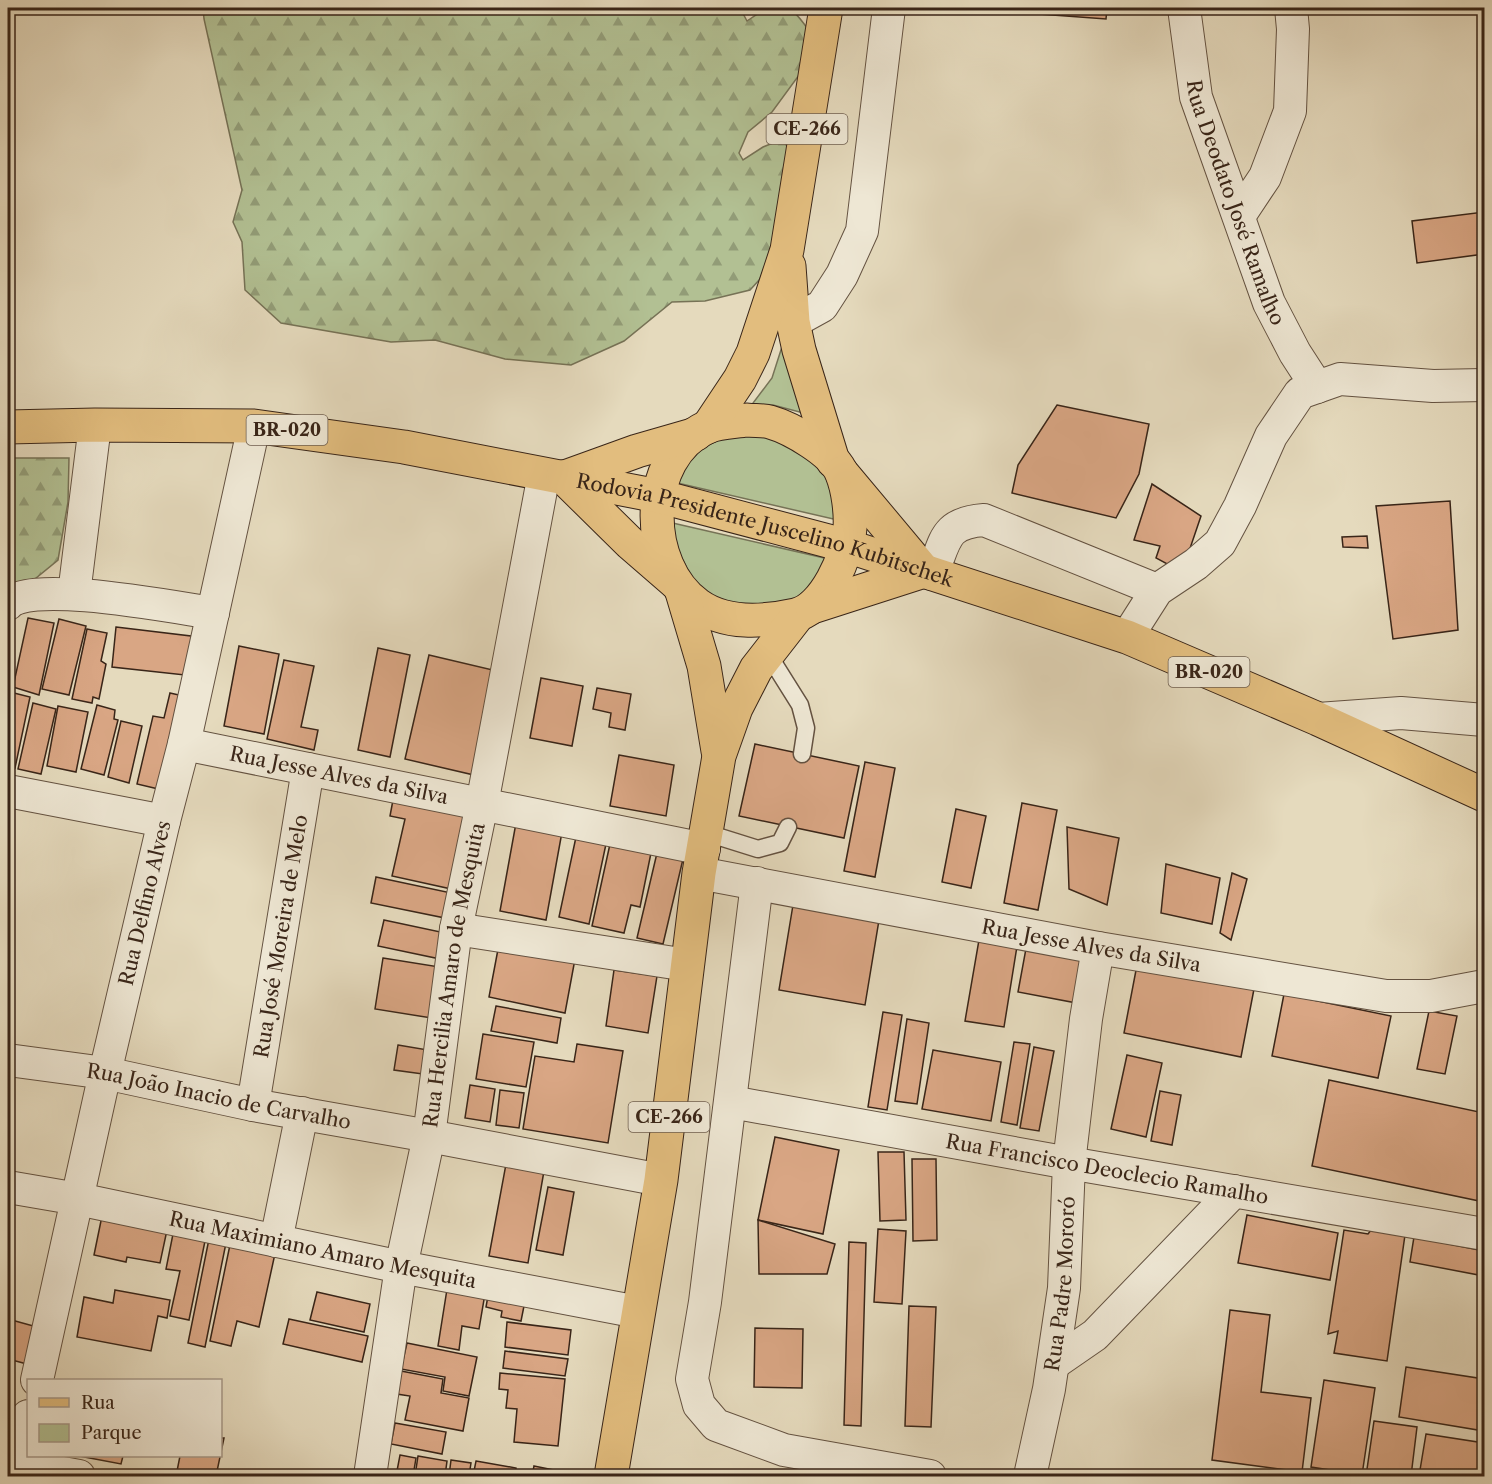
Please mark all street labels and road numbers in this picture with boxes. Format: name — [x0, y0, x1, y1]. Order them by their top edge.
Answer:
street label: Rua Deodato José Ramalho — [1182, 78, 1290, 329]
road number: CE-266 — [766, 114, 848, 144]
road number: BR-020 — [246, 415, 328, 445]
street label: Rodovia Presidente Juscelino Kubitschek — [574, 468, 958, 592]
road number: BR-020 — [1168, 657, 1250, 687]
street label: Rua Jesse Alves da Silva — [227, 741, 451, 809]
street label: Rua José Moreira de Melo — [249, 813, 312, 1060]
street label: Rua Delfino Alves — [114, 818, 176, 988]
street label: Rua Hercilia Amaro de Mesquita — [418, 820, 490, 1129]
street label: Rua Jesse Alves da Silva — [980, 914, 1203, 977]
street label: Rua João Inacio de Carvalho — [85, 1059, 353, 1134]
road number: CE-266 — [628, 1102, 710, 1132]
street label: Rua Francisco Deoclecio Ramalho — [944, 1129, 1270, 1209]
street label: Rua Padre Mororó — [1040, 1196, 1080, 1373]
street label: Rua Maximiano Amaro Mesquita — [167, 1206, 479, 1293]

